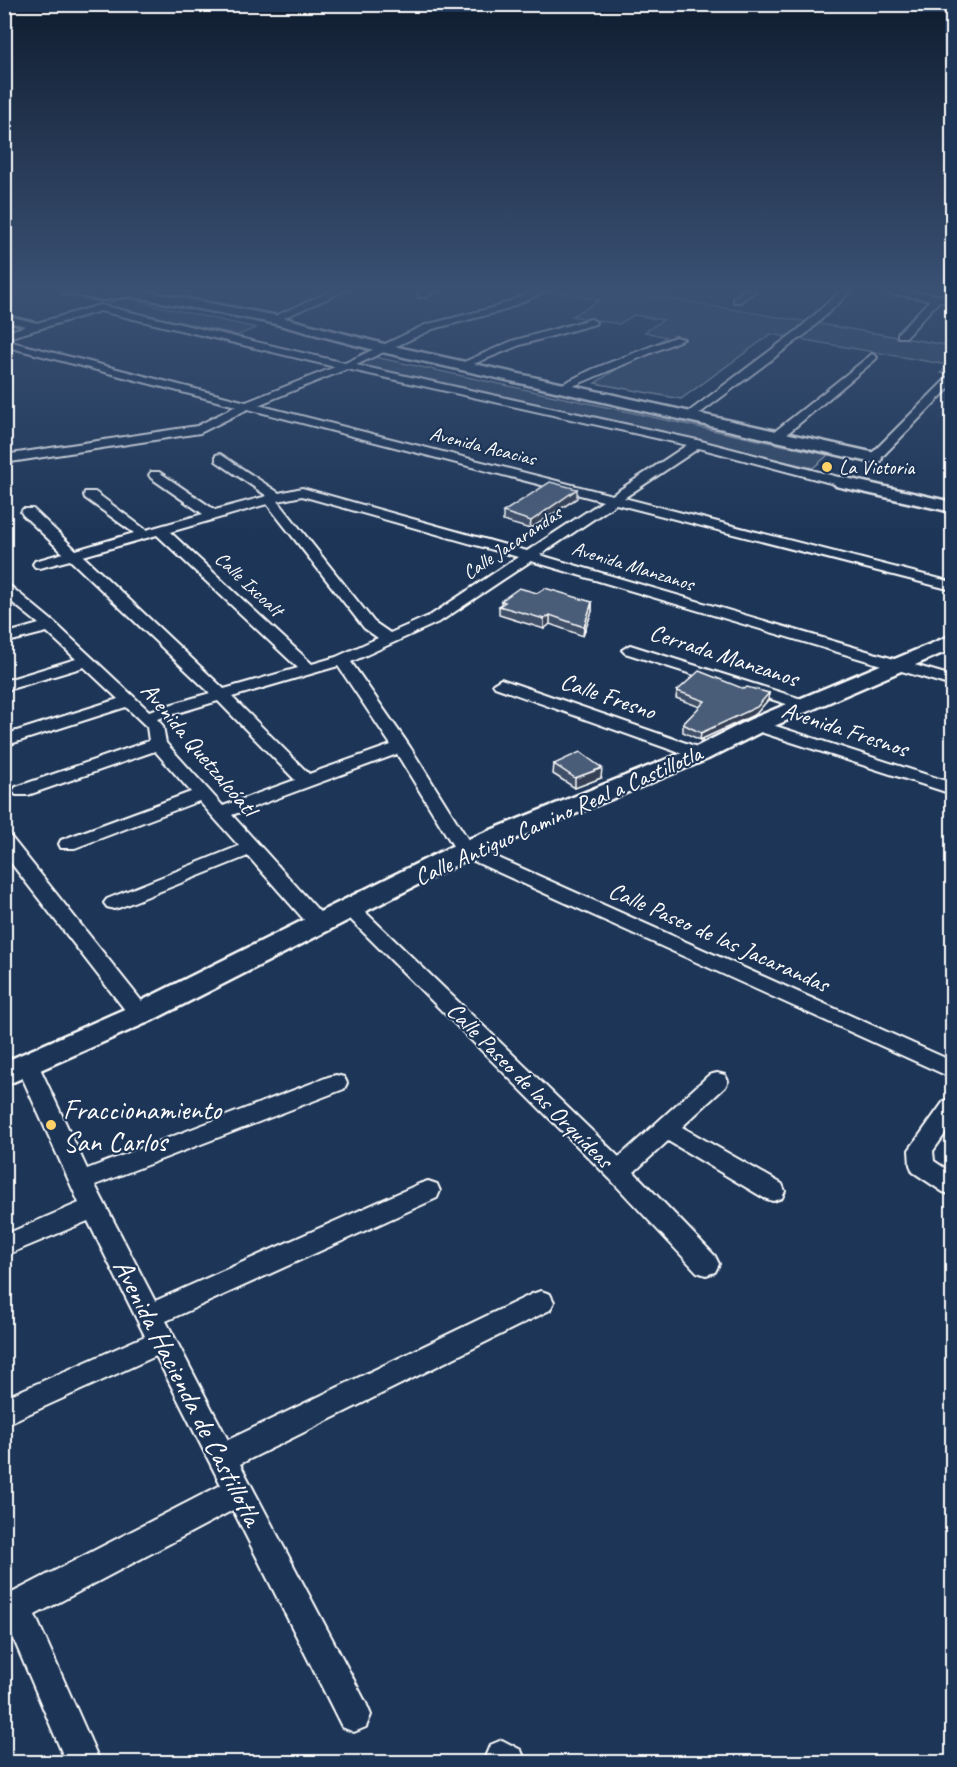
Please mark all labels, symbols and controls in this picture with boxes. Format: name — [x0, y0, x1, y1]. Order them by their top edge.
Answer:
street label: Avenida Acacias — [427, 421, 541, 472]
place label: La Victoria — [839, 455, 916, 480]
marker: La Victoria — [820, 460, 834, 474]
street label: Calle Jacarandas — [458, 500, 568, 585]
street label: Avenida Manzanos — [569, 536, 699, 597]
street label: Calle Ixcoalt — [210, 546, 291, 624]
street label: Cerrada Manzanos — [646, 617, 805, 694]
street label: Calle Fresno — [557, 666, 661, 727]
street label: Avenida Quetzalcóatl — [134, 676, 266, 825]
street label: Avenida Fresnos — [778, 695, 914, 764]
street label: Calle Antiguo Camino Real a Castillotla — [410, 737, 708, 892]
street label: Calle Paseo de las Jacarandas — [604, 875, 835, 1000]
street label: Calle Paseo de las Orquídeas — [440, 995, 621, 1176]
place label: Fraccionamiento San Carlos — [63, 1092, 223, 1159]
marker: Fraccionamiento San Carlos — [44, 1118, 58, 1132]
street label: Avenida Hacienda de Castillotla — [106, 1253, 272, 1533]

